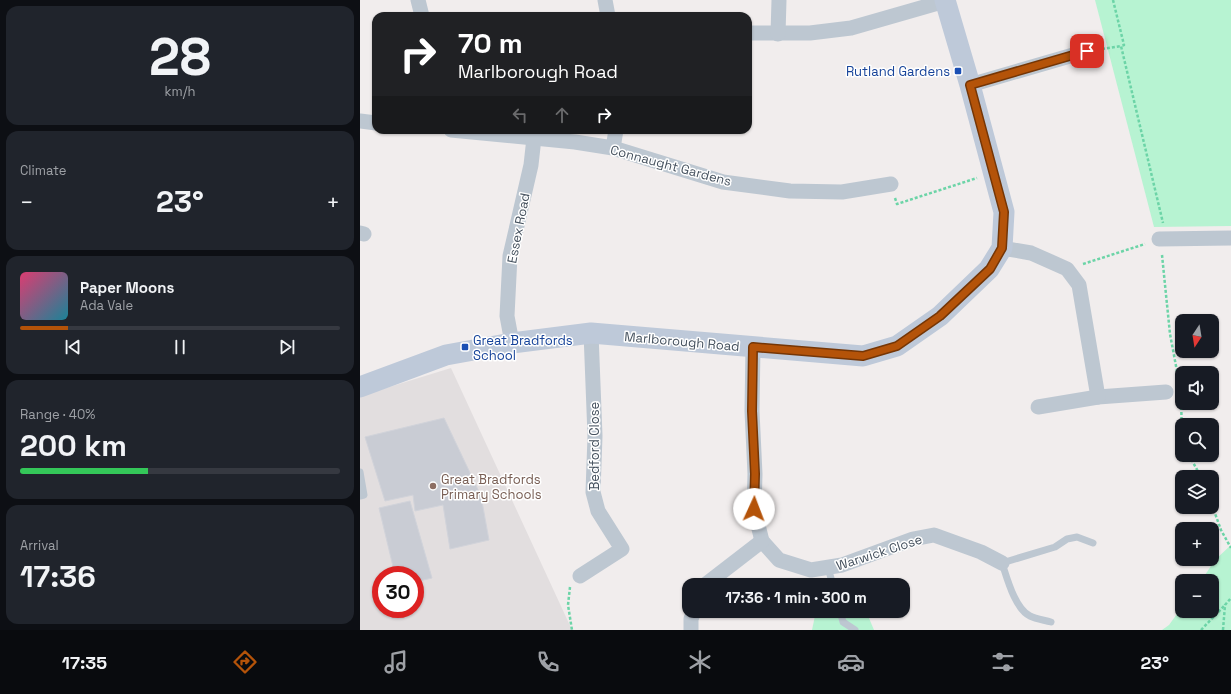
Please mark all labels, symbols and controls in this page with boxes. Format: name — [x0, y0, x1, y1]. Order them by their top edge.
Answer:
text: 28 — [149, 24, 211, 90]
text: 70 m — [458, 25, 523, 61]
icon: right — [392, 28, 444, 80]
pin — [1070, 34, 1104, 68]
icon: arrive — [1076, 40, 1098, 62]
text: Marlborough Road — [458, 60, 618, 83]
place label: Rutland Gardens — [846, 63, 950, 80]
marker: Rutland Gardens — [953, 66, 963, 76]
text: km/h — [165, 83, 195, 100]
icon: left — [509, 104, 531, 126]
icon: ahead — [551, 104, 573, 126]
icon: right — [593, 104, 615, 126]
street label: Connaught Gardens — [608, 141, 733, 190]
text: Climate — [20, 162, 66, 179]
text: 23° — [156, 182, 204, 221]
text: − — [20, 188, 34, 216]
text: + — [326, 188, 340, 216]
street label: Essex Road — [503, 192, 534, 265]
text: Paper Moons — [80, 278, 174, 297]
text: Ada Vale — [80, 297, 133, 314]
north arrow — [1175, 314, 1219, 358]
map controls — [1175, 314, 1219, 618]
street label: Marlborough Road — [624, 328, 740, 355]
place label: Great Bradfords School — [473, 332, 573, 364]
icon: previous — [62, 336, 84, 358]
icon: pause — [169, 336, 191, 358]
icon: next — [276, 336, 298, 358]
marker: Great Bradfords School — [460, 342, 470, 352]
button: sound — [1175, 366, 1219, 410]
street label: Bedford Close — [586, 402, 603, 490]
text: Range · 40% — [20, 406, 95, 423]
button: search — [1175, 418, 1219, 462]
text: 200 km — [20, 426, 127, 465]
button: layers — [1175, 470, 1219, 514]
place label: Great Bradfords Primary Schools — [441, 471, 542, 503]
marker: Great Bradfords Primary Schools — [428, 481, 438, 491]
position arrow — [733, 488, 775, 530]
button: + — [1175, 522, 1219, 566]
street label: Warwick Close — [834, 531, 924, 574]
text: Arrival — [20, 537, 59, 554]
text: 17:36 — [20, 557, 96, 596]
speed limit sign: 30 — [372, 566, 424, 618]
button: − — [1175, 574, 1219, 618]
text: 17:36 · 1 min · 300 m — [725, 588, 867, 607]
icon: directions — [231, 648, 259, 676]
icon: music — [382, 648, 410, 676]
icon: phone — [534, 648, 562, 676]
icon: climate — [686, 648, 714, 676]
icon: car — [837, 648, 865, 676]
icon: filters — [989, 648, 1017, 676]
text: 17:35 — [62, 651, 107, 674]
text: 23° — [1140, 651, 1169, 674]

